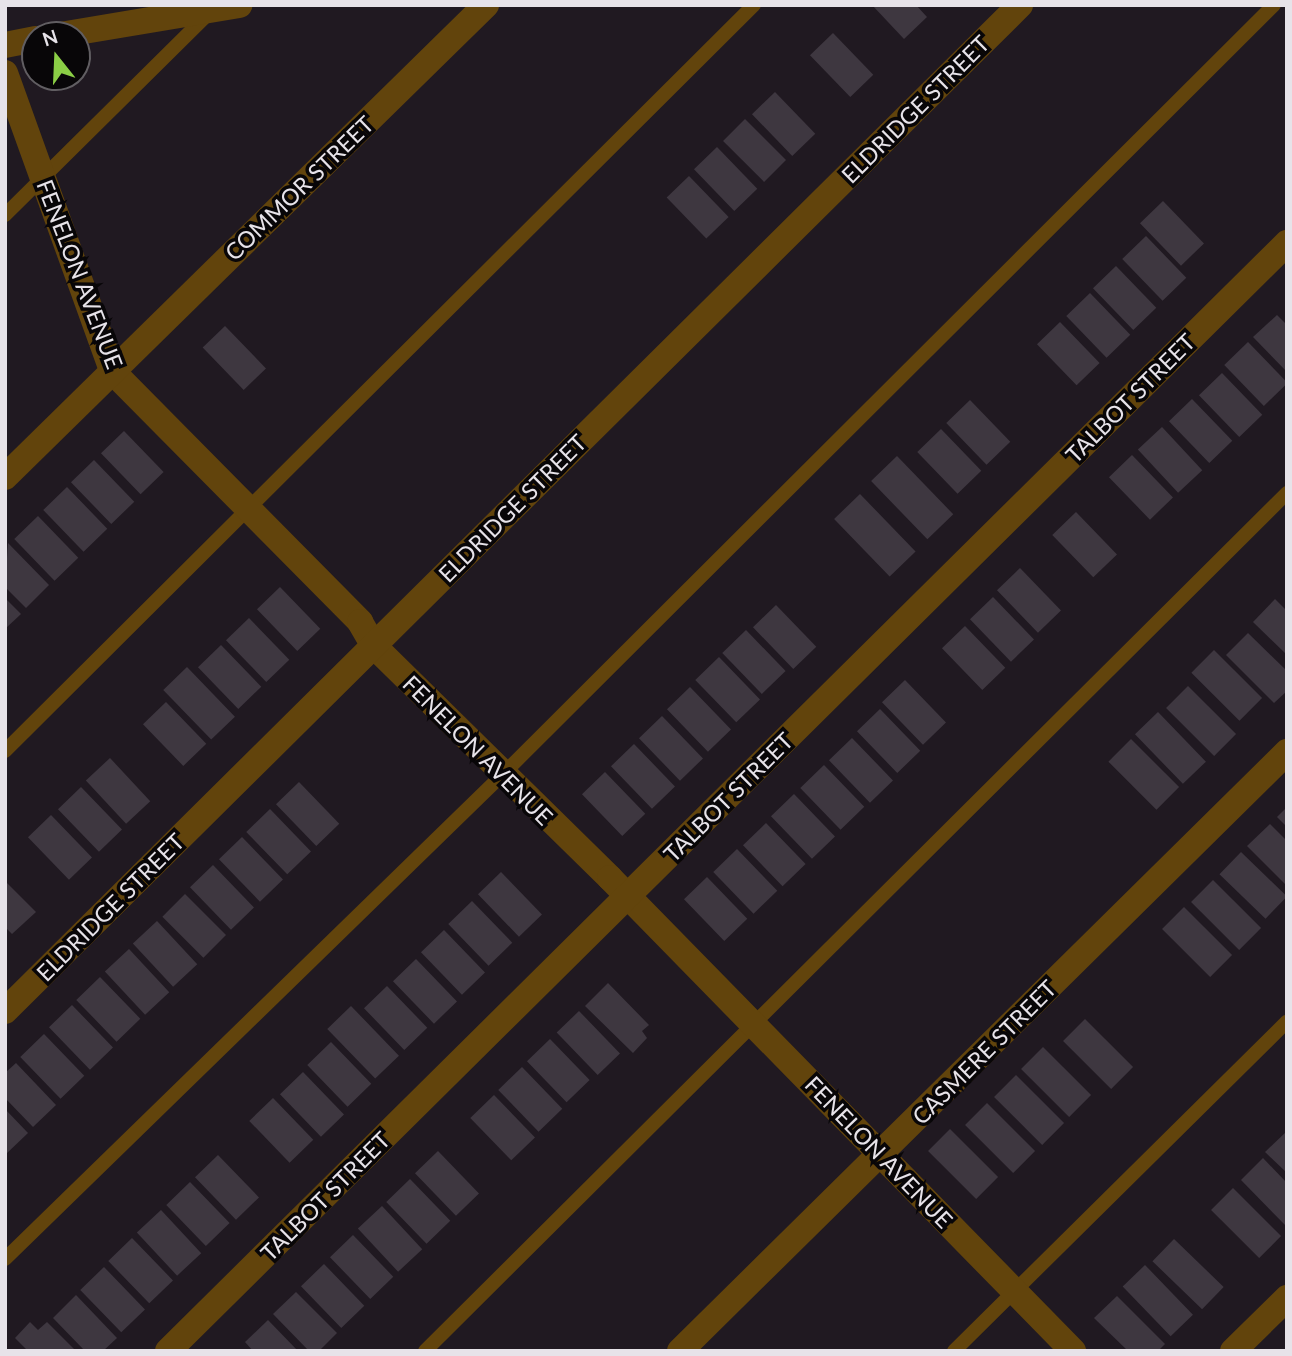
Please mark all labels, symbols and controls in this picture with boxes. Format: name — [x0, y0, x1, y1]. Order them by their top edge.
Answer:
north arrow — [21, 21, 91, 91]
text: N — [39, 24, 60, 51]
street label: ELDRIDGE STREET — [835, 29, 995, 189]
street label: COMMOR STREET — [219, 110, 379, 266]
street label: FENELON AVENUE — [31, 175, 129, 373]
street label: TALBOT STREET — [1059, 327, 1201, 469]
street label: ELDRIDGE STREET — [432, 428, 592, 588]
street label: FENELON AVENUE — [397, 669, 559, 831]
street label: TALBOT STREET — [657, 726, 799, 868]
street label: ELDRIDGE STREET — [30, 827, 190, 987]
street label: CASMERE STREET — [906, 974, 1062, 1130]
street label: FENELON AVENUE — [799, 1070, 959, 1234]
street label: TALBOT STREET — [254, 1125, 396, 1267]

